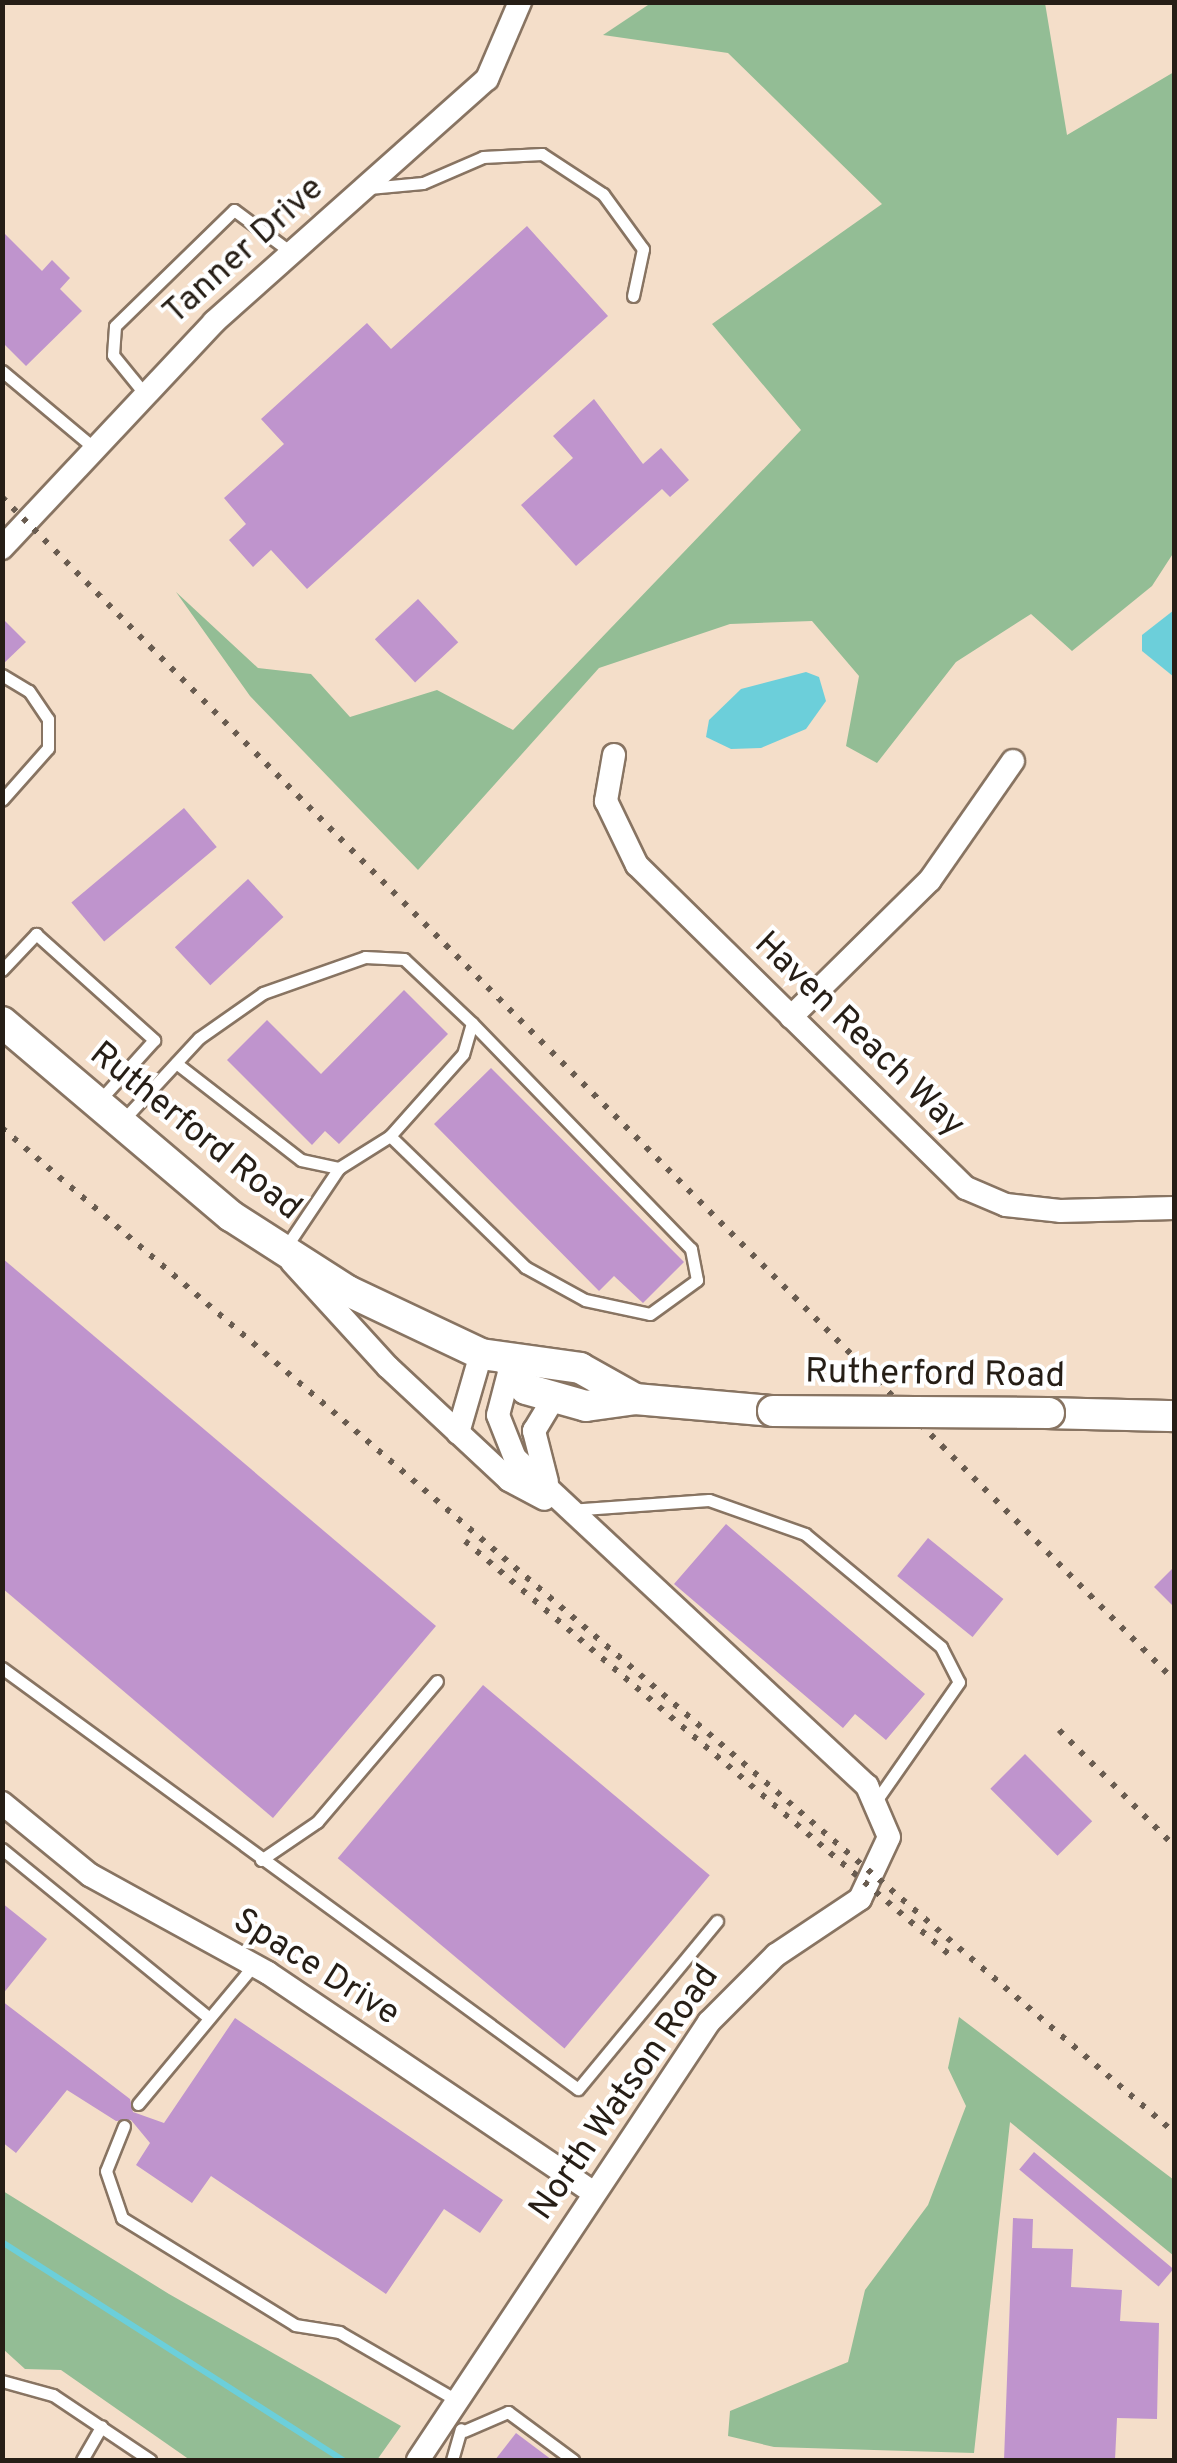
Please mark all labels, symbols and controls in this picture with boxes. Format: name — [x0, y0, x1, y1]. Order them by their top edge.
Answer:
street label: Tanner Drive — [155, 168, 333, 334]
street label: Haven Reach Way — [745, 924, 973, 1146]
street label: Rutherford Road — [81, 1034, 309, 1230]
street label: Rutherford Road — [805, 1352, 1065, 1398]
street label: Space Drive — [225, 1900, 407, 2036]
street label: North Watson Road — [521, 1957, 729, 2229]

